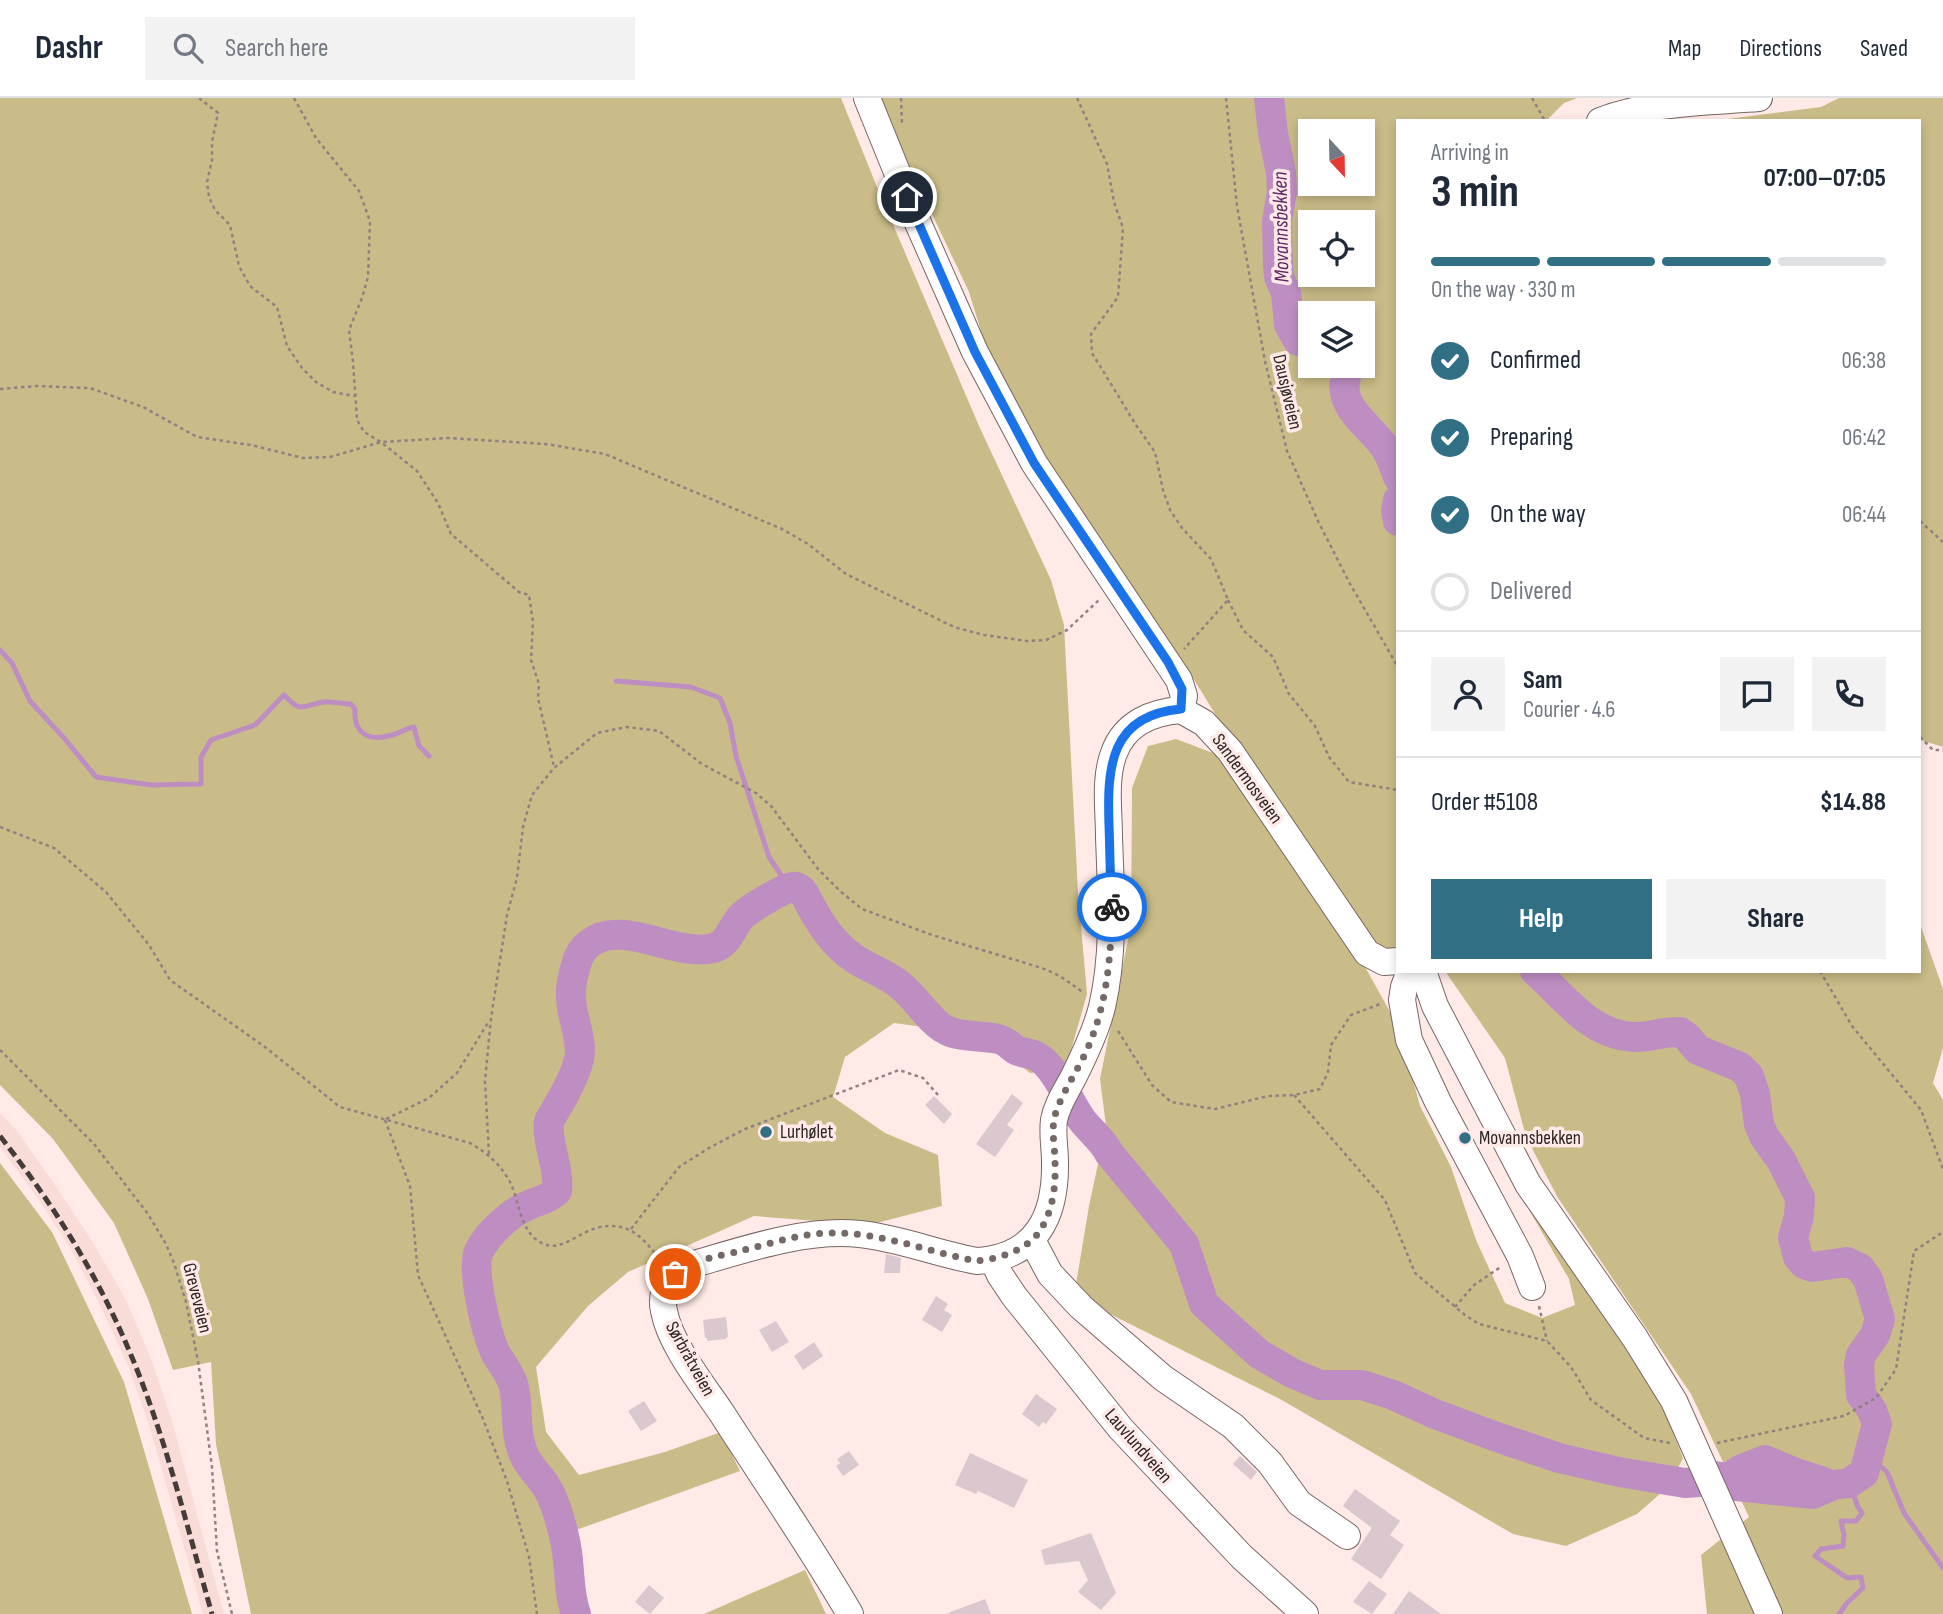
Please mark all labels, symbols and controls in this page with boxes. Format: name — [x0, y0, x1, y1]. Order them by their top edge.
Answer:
search box — [145, 17, 635, 80]
text: Dashr — [35, 28, 103, 68]
icon: search — [169, 29, 207, 67]
text: Search here — [225, 33, 328, 64]
text: Map — [1668, 34, 1701, 63]
text: Directions — [1739, 34, 1822, 63]
text: Saved — [1860, 34, 1908, 63]
north arrow — [1298, 119, 1376, 196]
map controls — [1298, 119, 1375, 378]
text: Arriving in — [1431, 139, 1509, 167]
text: 07:00–07:05 — [1764, 163, 1886, 194]
text: 3 min — [1431, 165, 1519, 220]
pin — [877, 167, 937, 227]
water label: Movannsbekken — [1268, 171, 1294, 283]
icon: home — [888, 178, 926, 216]
button: locate — [1298, 210, 1375, 287]
text: On the way · 330 m — [1431, 276, 1576, 304]
button: layers — [1298, 301, 1375, 378]
icon: check — [1431, 342, 1469, 380]
text: Confirmed — [1490, 345, 1581, 376]
text: 06:38 — [1842, 347, 1886, 375]
street label: Dausjøveien — [1267, 352, 1307, 432]
icon: check — [1431, 419, 1469, 457]
text: Preparing — [1490, 422, 1573, 453]
text: 06:42 — [1842, 424, 1886, 452]
icon: check — [1431, 496, 1469, 534]
text: On the way — [1490, 499, 1586, 530]
text: 06:44 — [1842, 501, 1886, 529]
text: Delivered — [1490, 576, 1572, 607]
button: person — [1431, 657, 1505, 731]
button: chat — [1720, 657, 1794, 731]
button: phone — [1812, 657, 1886, 731]
text: Sam — [1523, 665, 1563, 696]
text: Courier · 4.6 — [1523, 696, 1615, 724]
street label: Sandermosveien — [1207, 730, 1287, 828]
text: Order #5108 — [1431, 787, 1538, 818]
text: $14.88 — [1820, 787, 1886, 818]
courier — [1077, 872, 1147, 942]
button: Help — [1431, 879, 1652, 959]
button: Share — [1666, 879, 1886, 959]
icon: bike — [1093, 888, 1131, 926]
place label: Lurhølet — [780, 1121, 834, 1144]
marker: Lurhølet — [758, 1124, 774, 1140]
place label: Movannsbekken — [1479, 1127, 1581, 1150]
marker: Movannsbekken — [1457, 1130, 1473, 1146]
pin — [645, 1244, 705, 1304]
icon: bag — [656, 1255, 694, 1293]
street label: Greveveien — [177, 1261, 217, 1335]
street label: Sørbråtveien — [660, 1318, 720, 1400]
street label: Lauvlundveien — [1099, 1404, 1177, 1488]

